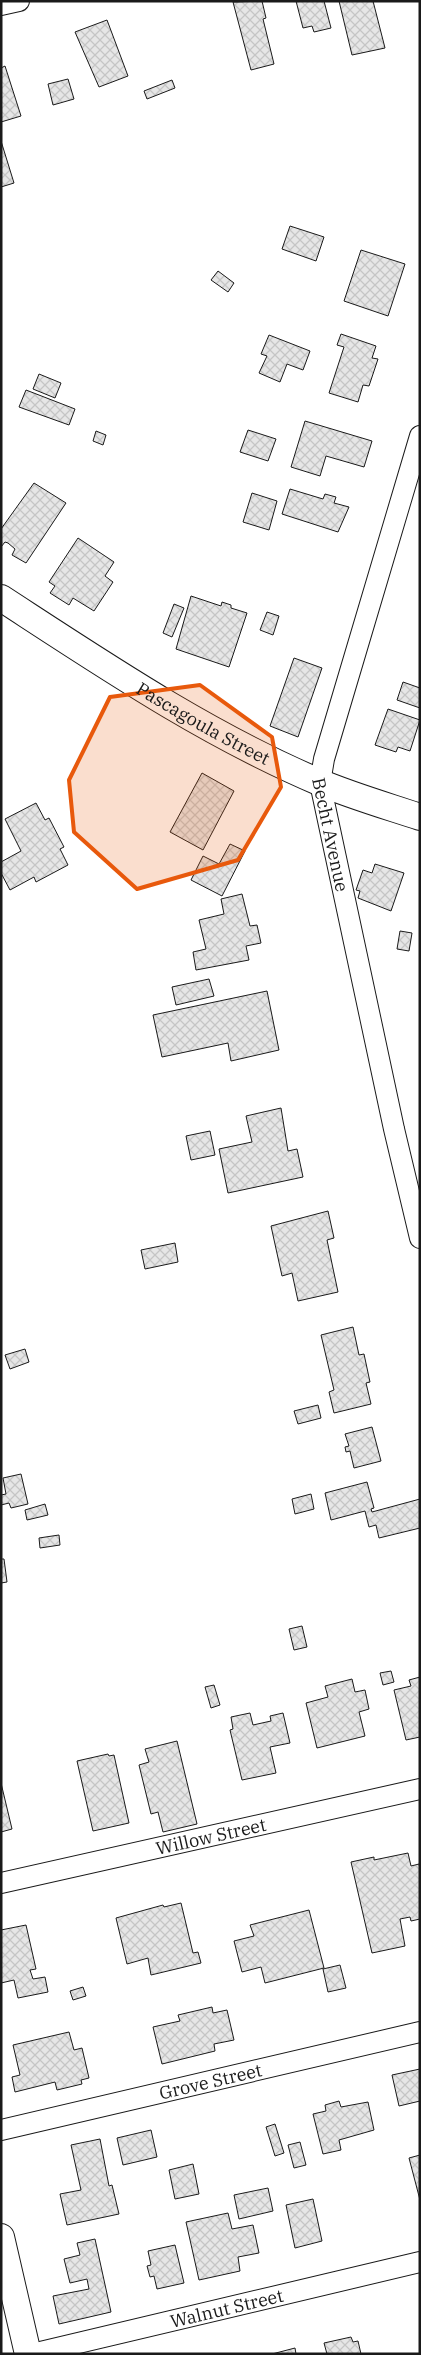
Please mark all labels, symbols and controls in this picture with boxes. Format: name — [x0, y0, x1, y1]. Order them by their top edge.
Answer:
street label: Pascagoula Street — [132, 676, 274, 769]
street label: Becht Avenue — [308, 775, 354, 894]
street label: Willow Street — [153, 1812, 268, 1859]
street label: Grove Street — [157, 2058, 264, 2104]
street label: Walnut Street — [168, 2283, 285, 2332]

